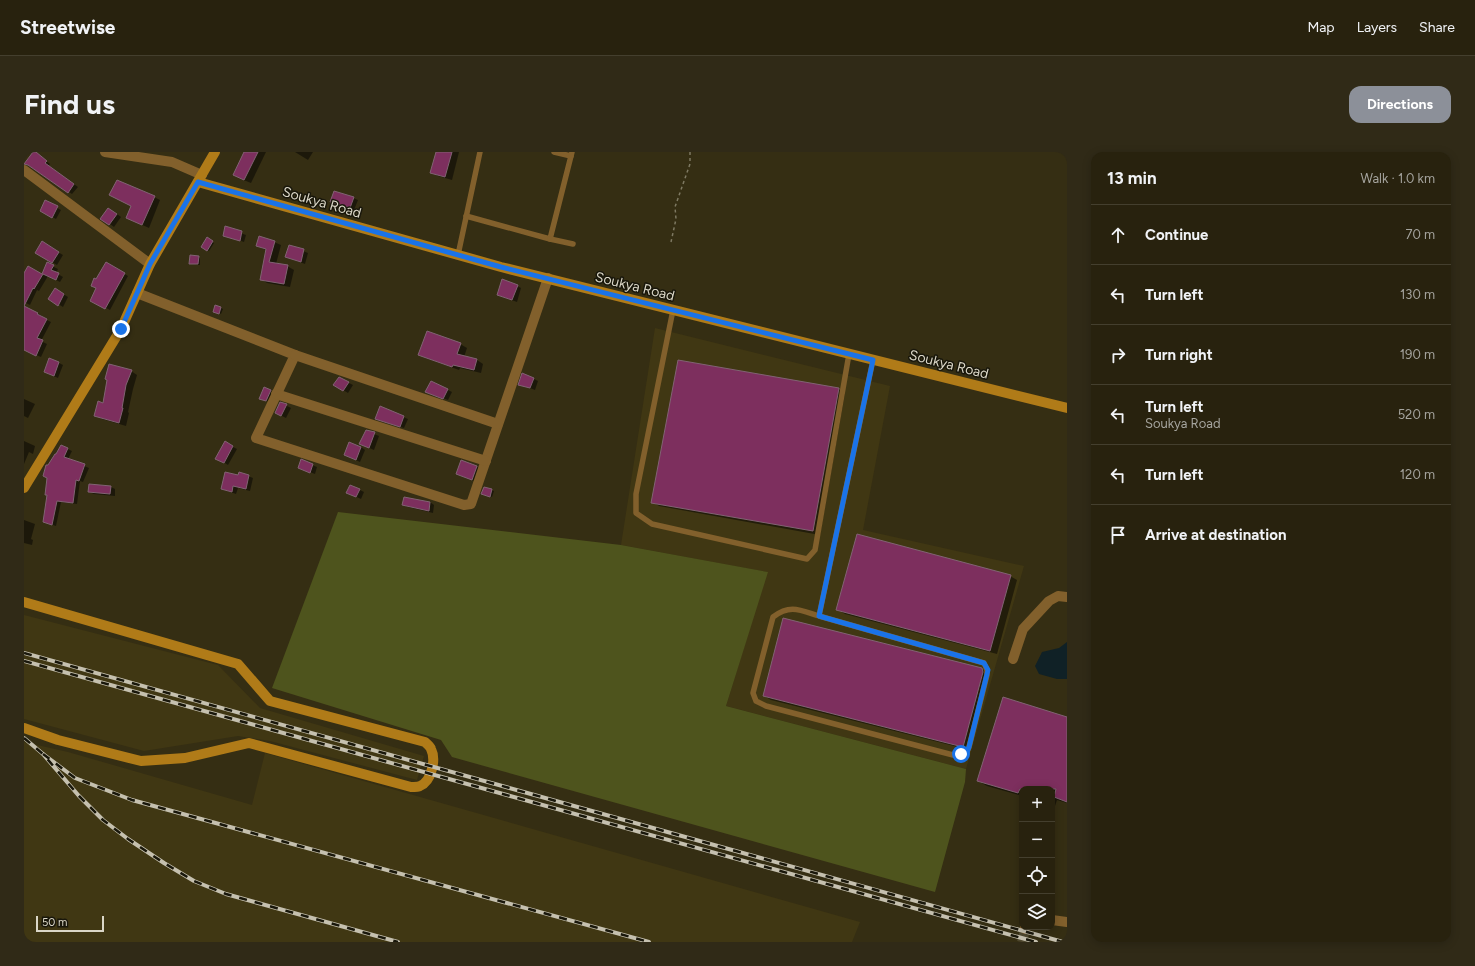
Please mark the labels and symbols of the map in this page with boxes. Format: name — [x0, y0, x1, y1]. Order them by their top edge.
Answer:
street label: Soukya Road — [280, 183, 363, 222]
street label: Soukya Road — [593, 268, 676, 305]
route end — [112, 320, 130, 338]
street label: Soukya Road — [907, 346, 990, 383]
route start — [952, 745, 970, 763]
scale bar — [36, 914, 104, 933]

